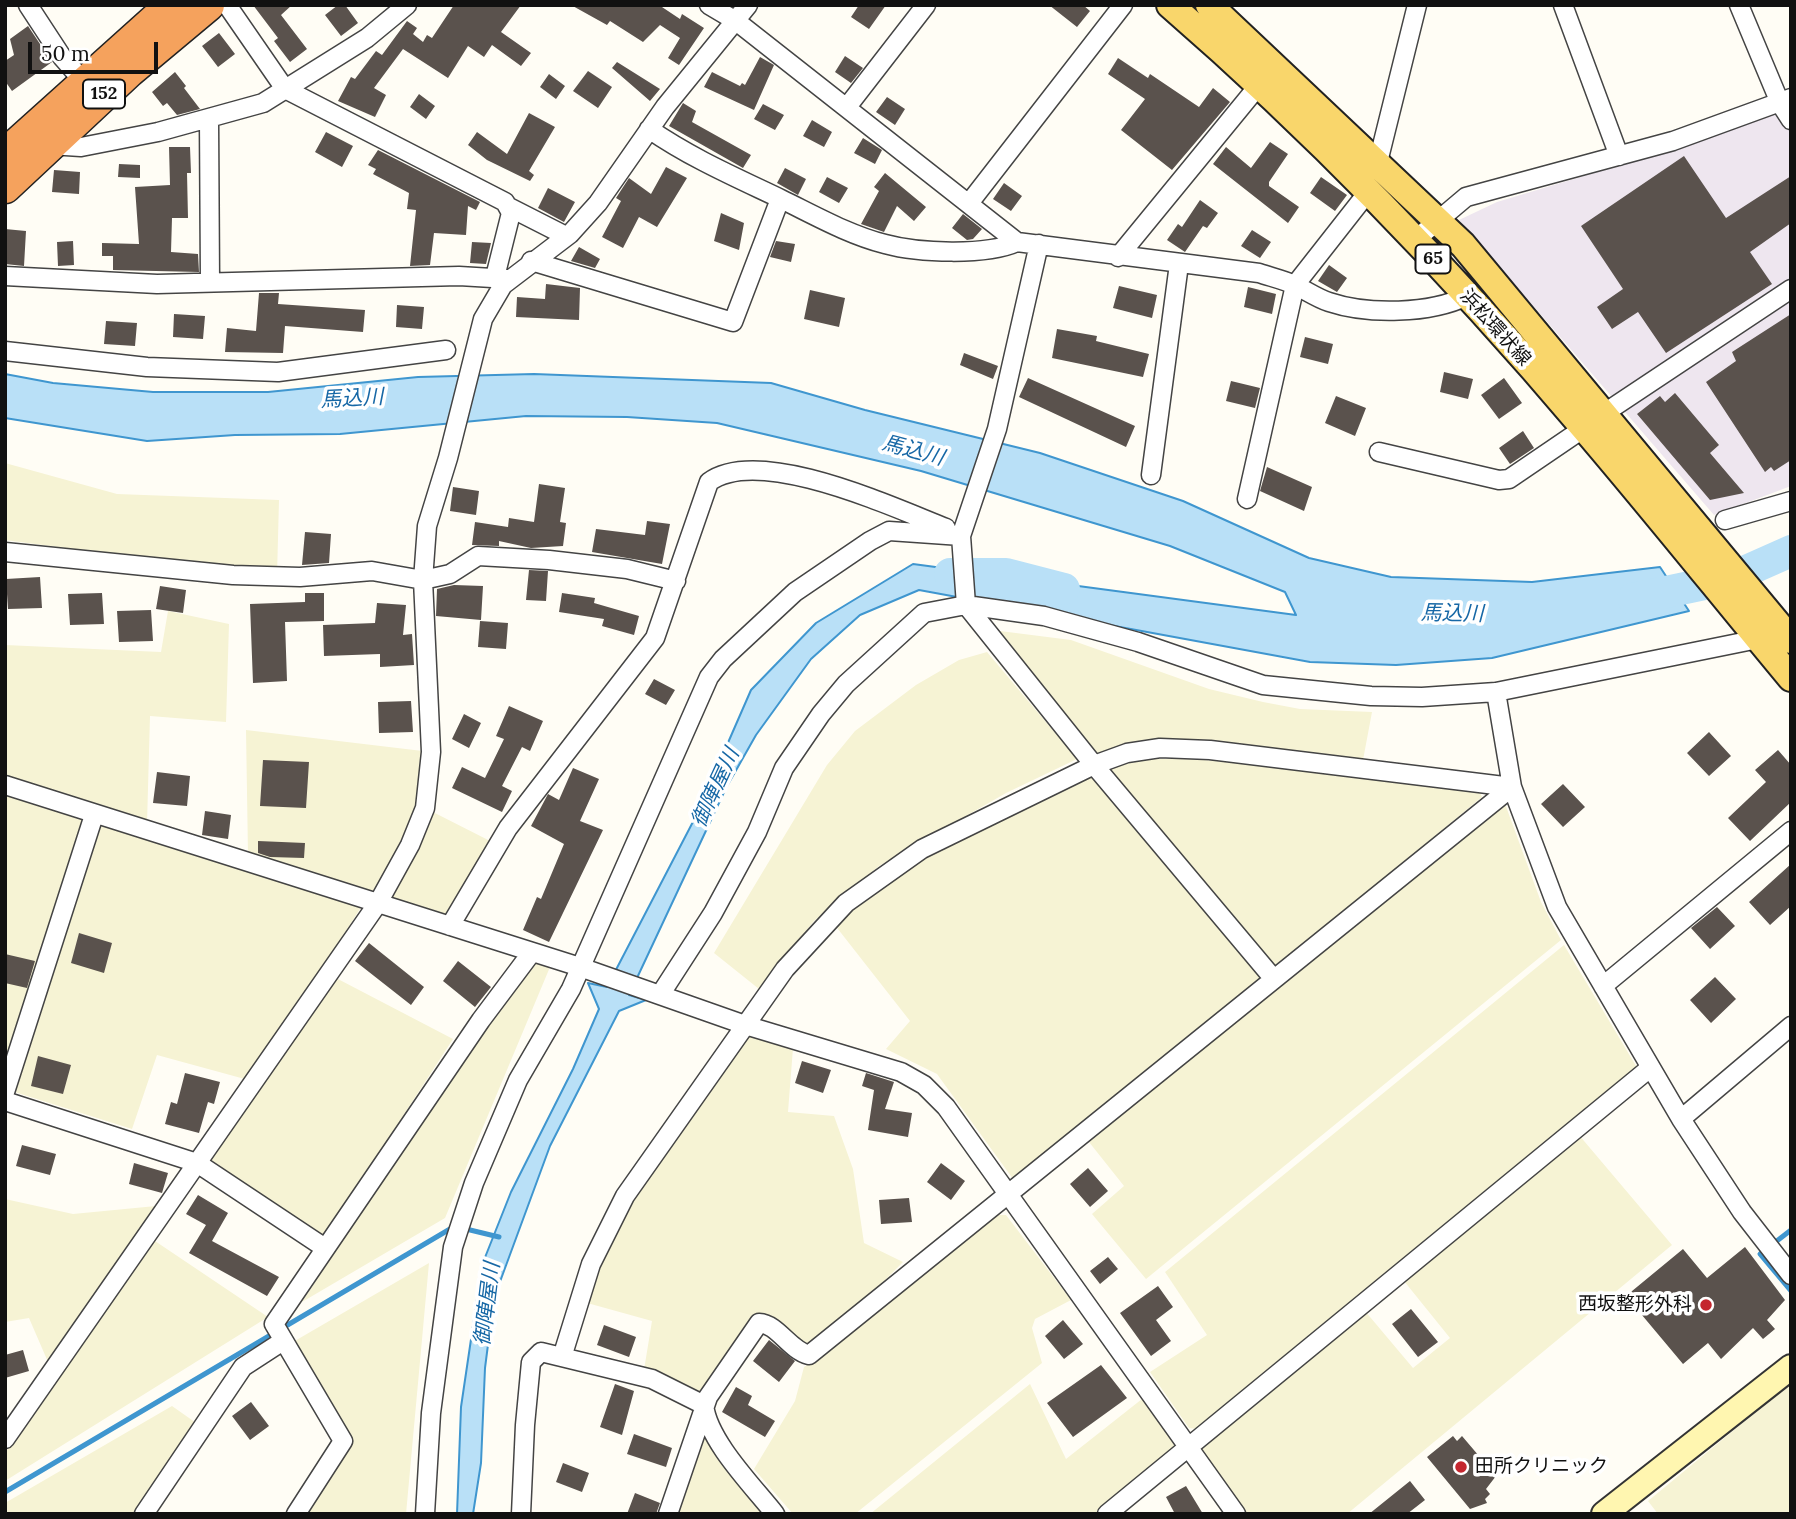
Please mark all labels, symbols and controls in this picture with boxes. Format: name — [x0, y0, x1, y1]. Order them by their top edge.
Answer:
scale bar — [32, 28, 161, 72]
text: 50 m — [41, 40, 90, 67]
road number: 152 — [83, 80, 125, 108]
road number: 65 — [1416, 244, 1450, 274]
street label: 浜松環状線 — [1455, 285, 1535, 371]
water label: 馬込川 — [320, 385, 384, 413]
water label: 馬込川 — [879, 431, 947, 471]
water label: 馬込川 — [1420, 601, 1484, 627]
water label: 御陣屋川 — [687, 745, 745, 831]
water label: 御陣屋川 — [470, 1261, 506, 1347]
place label: 西坂整形外科 — [1578, 1294, 1692, 1316]
marker: 西坂整形外科 — [1698, 1297, 1714, 1313]
place label: 田所クリニック — [1475, 1456, 1608, 1478]
marker: 田所クリニック — [1453, 1459, 1469, 1475]

